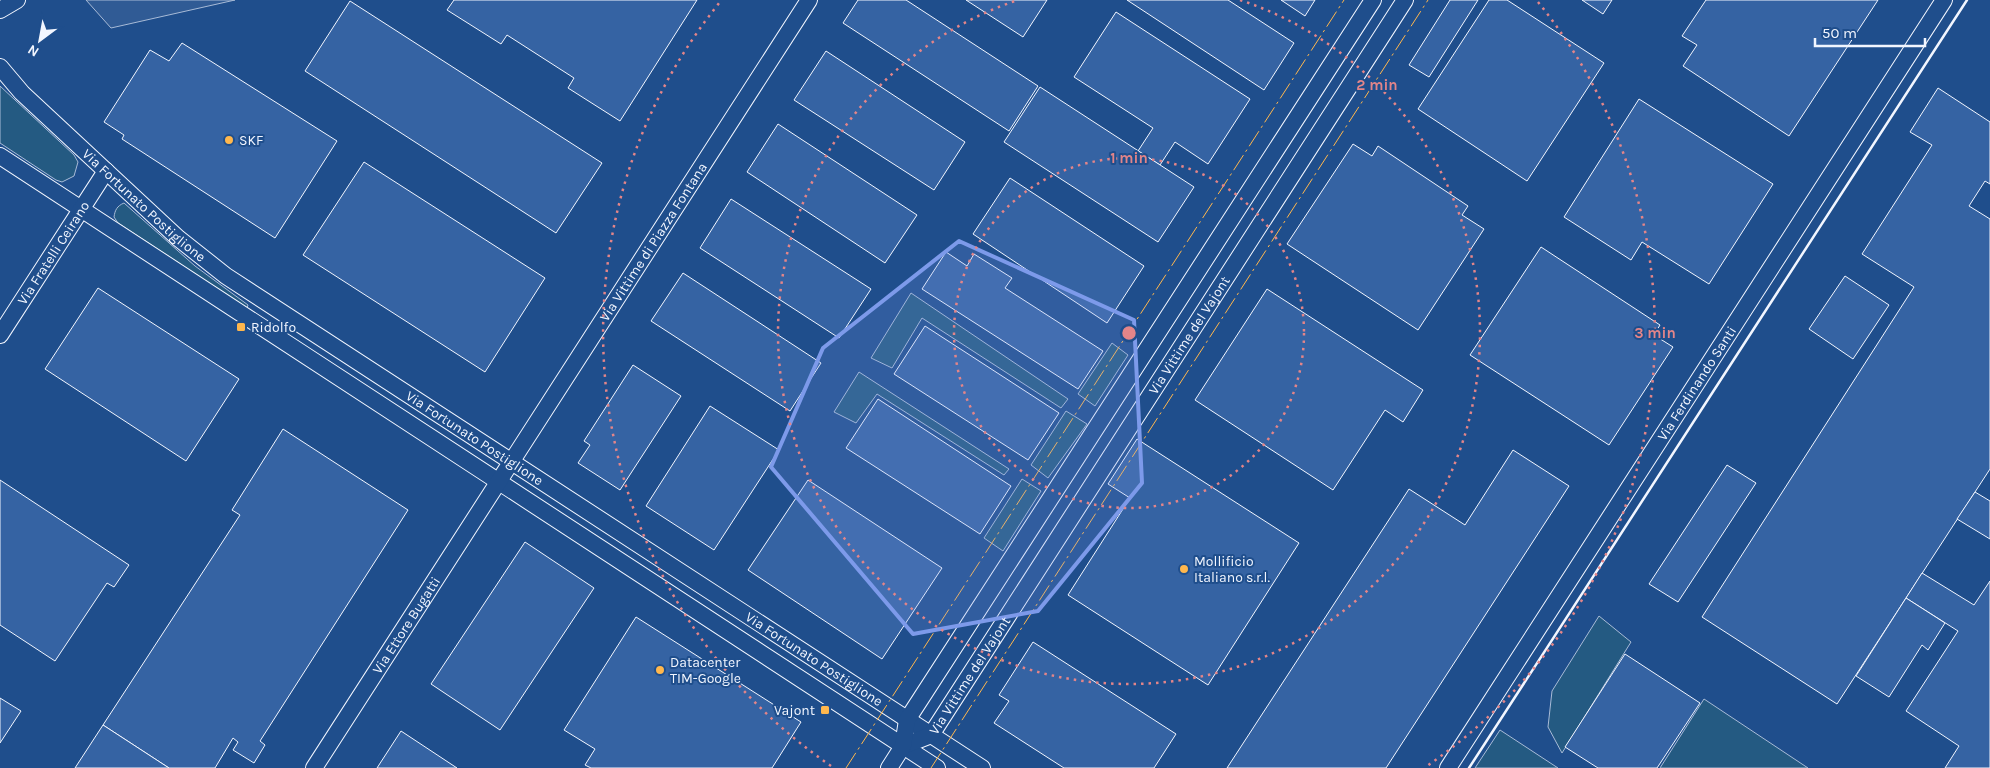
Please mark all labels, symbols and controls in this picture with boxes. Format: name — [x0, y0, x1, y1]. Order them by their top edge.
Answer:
north arrow — [15, 15, 65, 65]
scale bar — [1815, 15, 1925, 47]
text: 50 m — [1822, 24, 1857, 42]
text: N — [25, 41, 42, 60]
text: 2 min — [1356, 76, 1398, 94]
place label: SKF — [239, 132, 263, 149]
marker: SKF — [223, 134, 235, 146]
street label: Via Fortunato Postiglione — [79, 145, 209, 265]
text: 1 min — [1110, 149, 1148, 167]
street label: Via Vittime di Piazza Fontana — [596, 159, 711, 324]
street label: Via Fratelli Ceirano — [14, 198, 93, 308]
street label: Via Vittime del Vajont — [1145, 273, 1233, 397]
place label: Ridolfo — [251, 319, 296, 336]
marker: Ridolfo — [235, 321, 247, 333]
street label: Via Ferdinando Santi — [1653, 323, 1740, 444]
centre of rings — [1120, 324, 1138, 342]
text: 3 min — [1634, 324, 1676, 342]
street label: Via Fortunato Postiglione — [403, 387, 547, 489]
place label: Mollificio Italiano s.r.l. — [1194, 553, 1270, 586]
marker: Mollificio Italiano s.r.l. — [1178, 563, 1190, 575]
street label: Via Ettore Bugatti — [369, 573, 444, 677]
street label: Via Fortunato Postiglione — [742, 608, 886, 710]
street label: Via Vittime del Vajont — [925, 613, 1014, 738]
place label: Datacenter TIM-Google — [670, 654, 741, 687]
marker: Datacenter TIM-Google — [654, 664, 666, 676]
place label: Vajont — [774, 702, 815, 719]
marker: Vajont — [819, 704, 831, 716]

